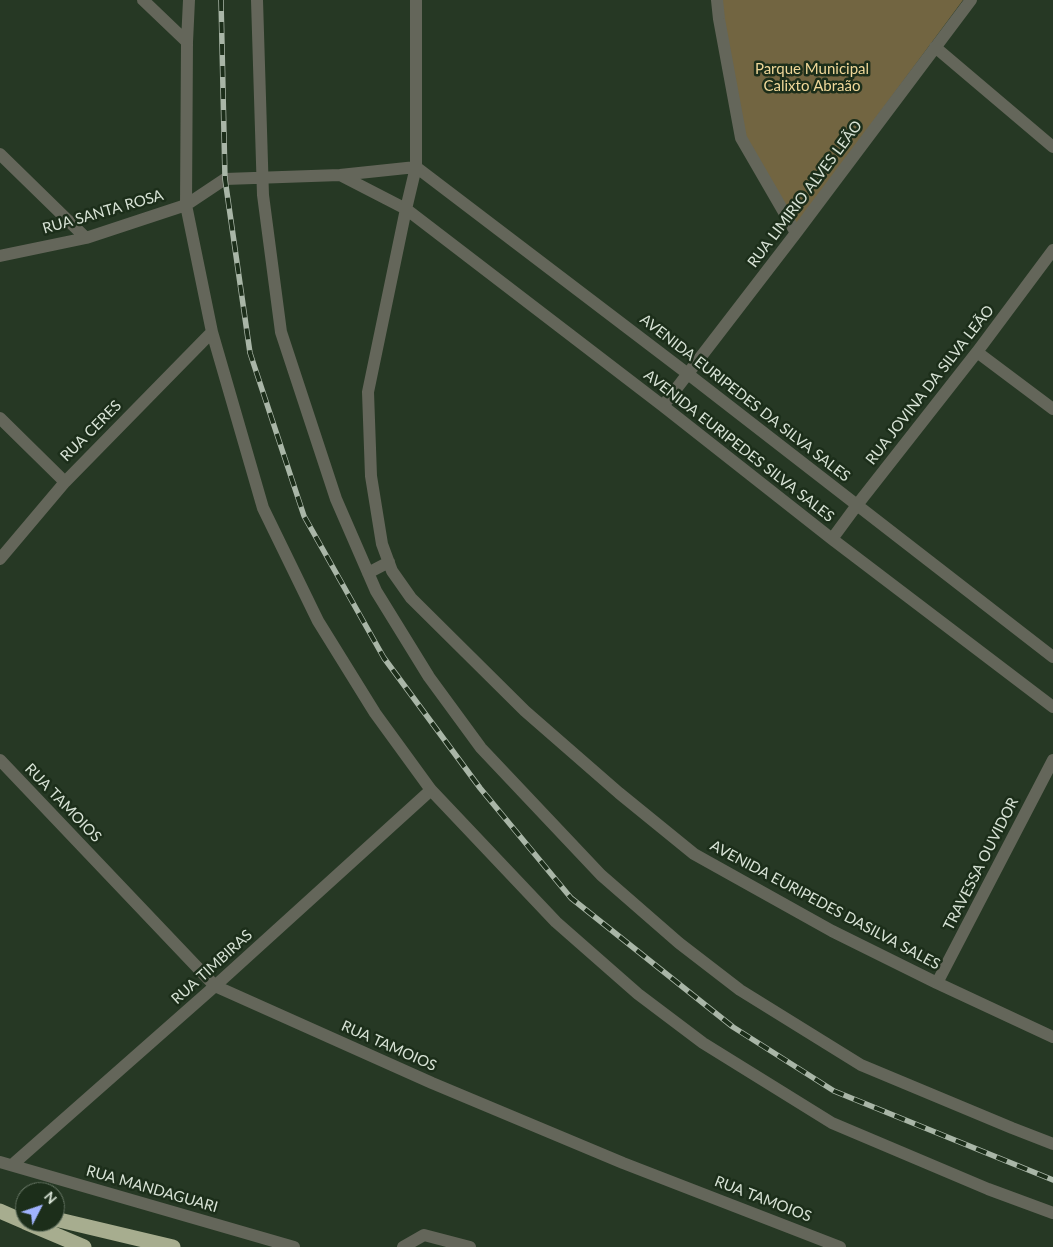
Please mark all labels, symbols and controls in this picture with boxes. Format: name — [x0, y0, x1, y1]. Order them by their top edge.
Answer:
park label: Parque Municipal Calixto Abraão — [755, 60, 869, 95]
street label: RUA LIMIRIO ALVES LEÃO — [744, 117, 866, 271]
street label: RUA SANTA ROSA — [41, 186, 165, 238]
street label: RUA JOVINA DA SILVA LEÃO — [862, 302, 998, 468]
street label: AVENIDA EURIPEDES DA SILVA SALES — [636, 310, 854, 486]
street label: AVENIDA EURIPEDES SILVA SALES — [640, 366, 838, 526]
street label: RUA CERES — [57, 397, 125, 465]
street label: RUA TAMOIOS — [21, 760, 105, 846]
street label: TRAVESSA OUVIDOR — [940, 795, 1022, 933]
street label: AVENIDA EURIPEDES DASILVA SALES — [707, 837, 943, 973]
street label: RUA TIMBIRAS — [168, 926, 256, 1008]
street label: RUA TAMOIOS — [339, 1017, 439, 1075]
street label: RUA MANDAGUARI — [84, 1162, 220, 1216]
street label: RUA TAMOIOS — [712, 1172, 814, 1226]
north arrow — [15, 1182, 65, 1232]
text: N — [41, 1188, 61, 1207]

